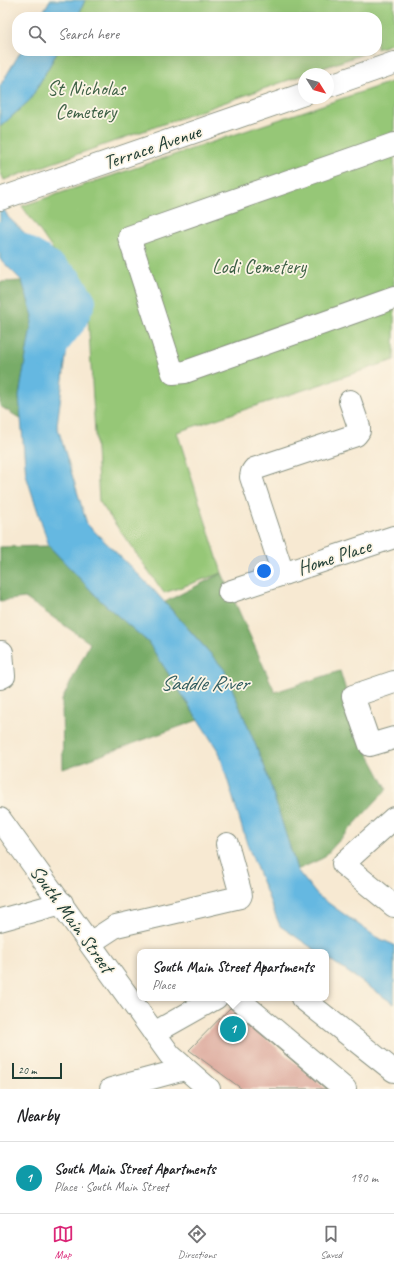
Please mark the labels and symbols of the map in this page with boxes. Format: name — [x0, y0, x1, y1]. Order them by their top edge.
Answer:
north arrow — [298, 68, 334, 104]
park label: St Nicholas Cemetery — [47, 76, 127, 124]
street label: Terrace Avenue — [100, 118, 205, 175]
park label: Lodi Cemetery — [212, 254, 307, 279]
street label: Home Place — [294, 533, 375, 581]
your location — [254, 561, 274, 581]
water label: Saddle River — [160, 670, 251, 696]
street label: South Main Street — [24, 860, 122, 981]
pin: 1 — [220, 1014, 246, 1044]
scale bar — [12, 1061, 62, 1080]

